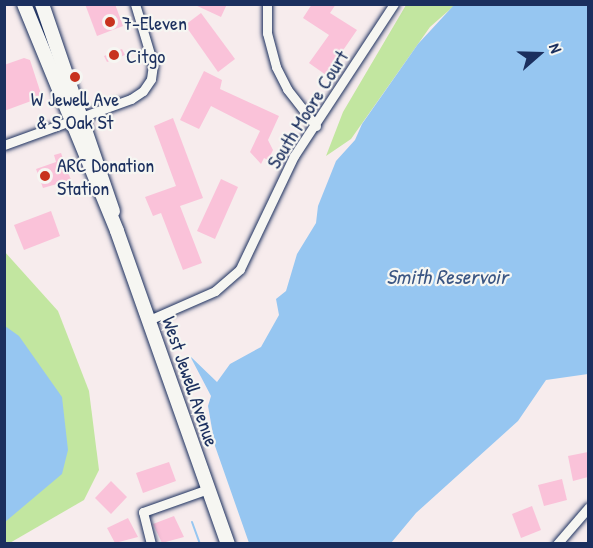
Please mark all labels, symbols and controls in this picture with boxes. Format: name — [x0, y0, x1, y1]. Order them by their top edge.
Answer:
place label: 7-Eleven — [122, 10, 187, 34]
marker: 7-Eleven — [103, 15, 117, 29]
north arrow — [509, 24, 569, 84]
text: N — [544, 40, 568, 56]
place label: Citgo — [126, 43, 165, 67]
street label: South Moore Court — [261, 45, 353, 173]
marker: Citgo — [107, 48, 121, 62]
marker: W Jewell Ave & S Oak St — [68, 70, 82, 84]
place label: W Jewell Ave & S Oak St — [31, 86, 119, 133]
place label: ARC Donation Station — [57, 152, 154, 199]
marker: ARC Donation Station — [38, 169, 52, 183]
water label: Smith Reservoir — [386, 264, 508, 290]
street label: West Jewell Avenue — [158, 313, 224, 449]

